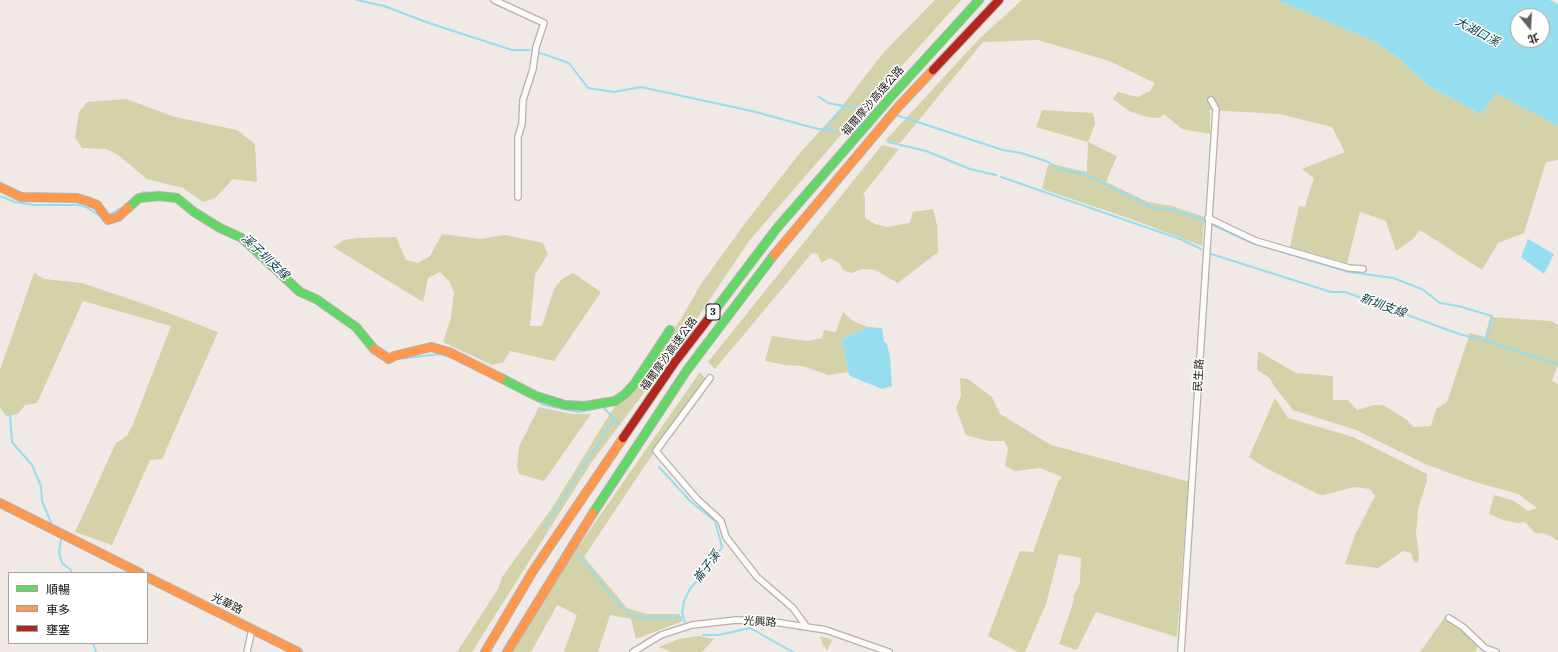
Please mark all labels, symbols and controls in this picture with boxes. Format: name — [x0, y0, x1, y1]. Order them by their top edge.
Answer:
north arrow — [1510, 8, 1550, 48]
water label: 大湖口溪 — [1452, 14, 1502, 50]
text: 北 — [1526, 30, 1541, 47]
street label: 福爾摩沙高速公路 — [839, 63, 907, 139]
water label: 溪子圳支線 — [238, 231, 292, 283]
water label: 新圳支線 — [1358, 291, 1408, 321]
road number: 3 — [706, 304, 720, 320]
street label: 福爾摩沙高速公路 — [638, 315, 700, 393]
street label: 民生路 — [1192, 358, 1206, 392]
water label: 崙子溪 — [690, 548, 724, 586]
legend — [8, 572, 148, 644]
text: 順暢 — [46, 582, 70, 597]
street label: 光華路 — [209, 591, 245, 617]
text: 車多 — [46, 602, 70, 617]
street label: 光興路 — [743, 615, 777, 629]
text: 壅塞 — [46, 622, 70, 637]

